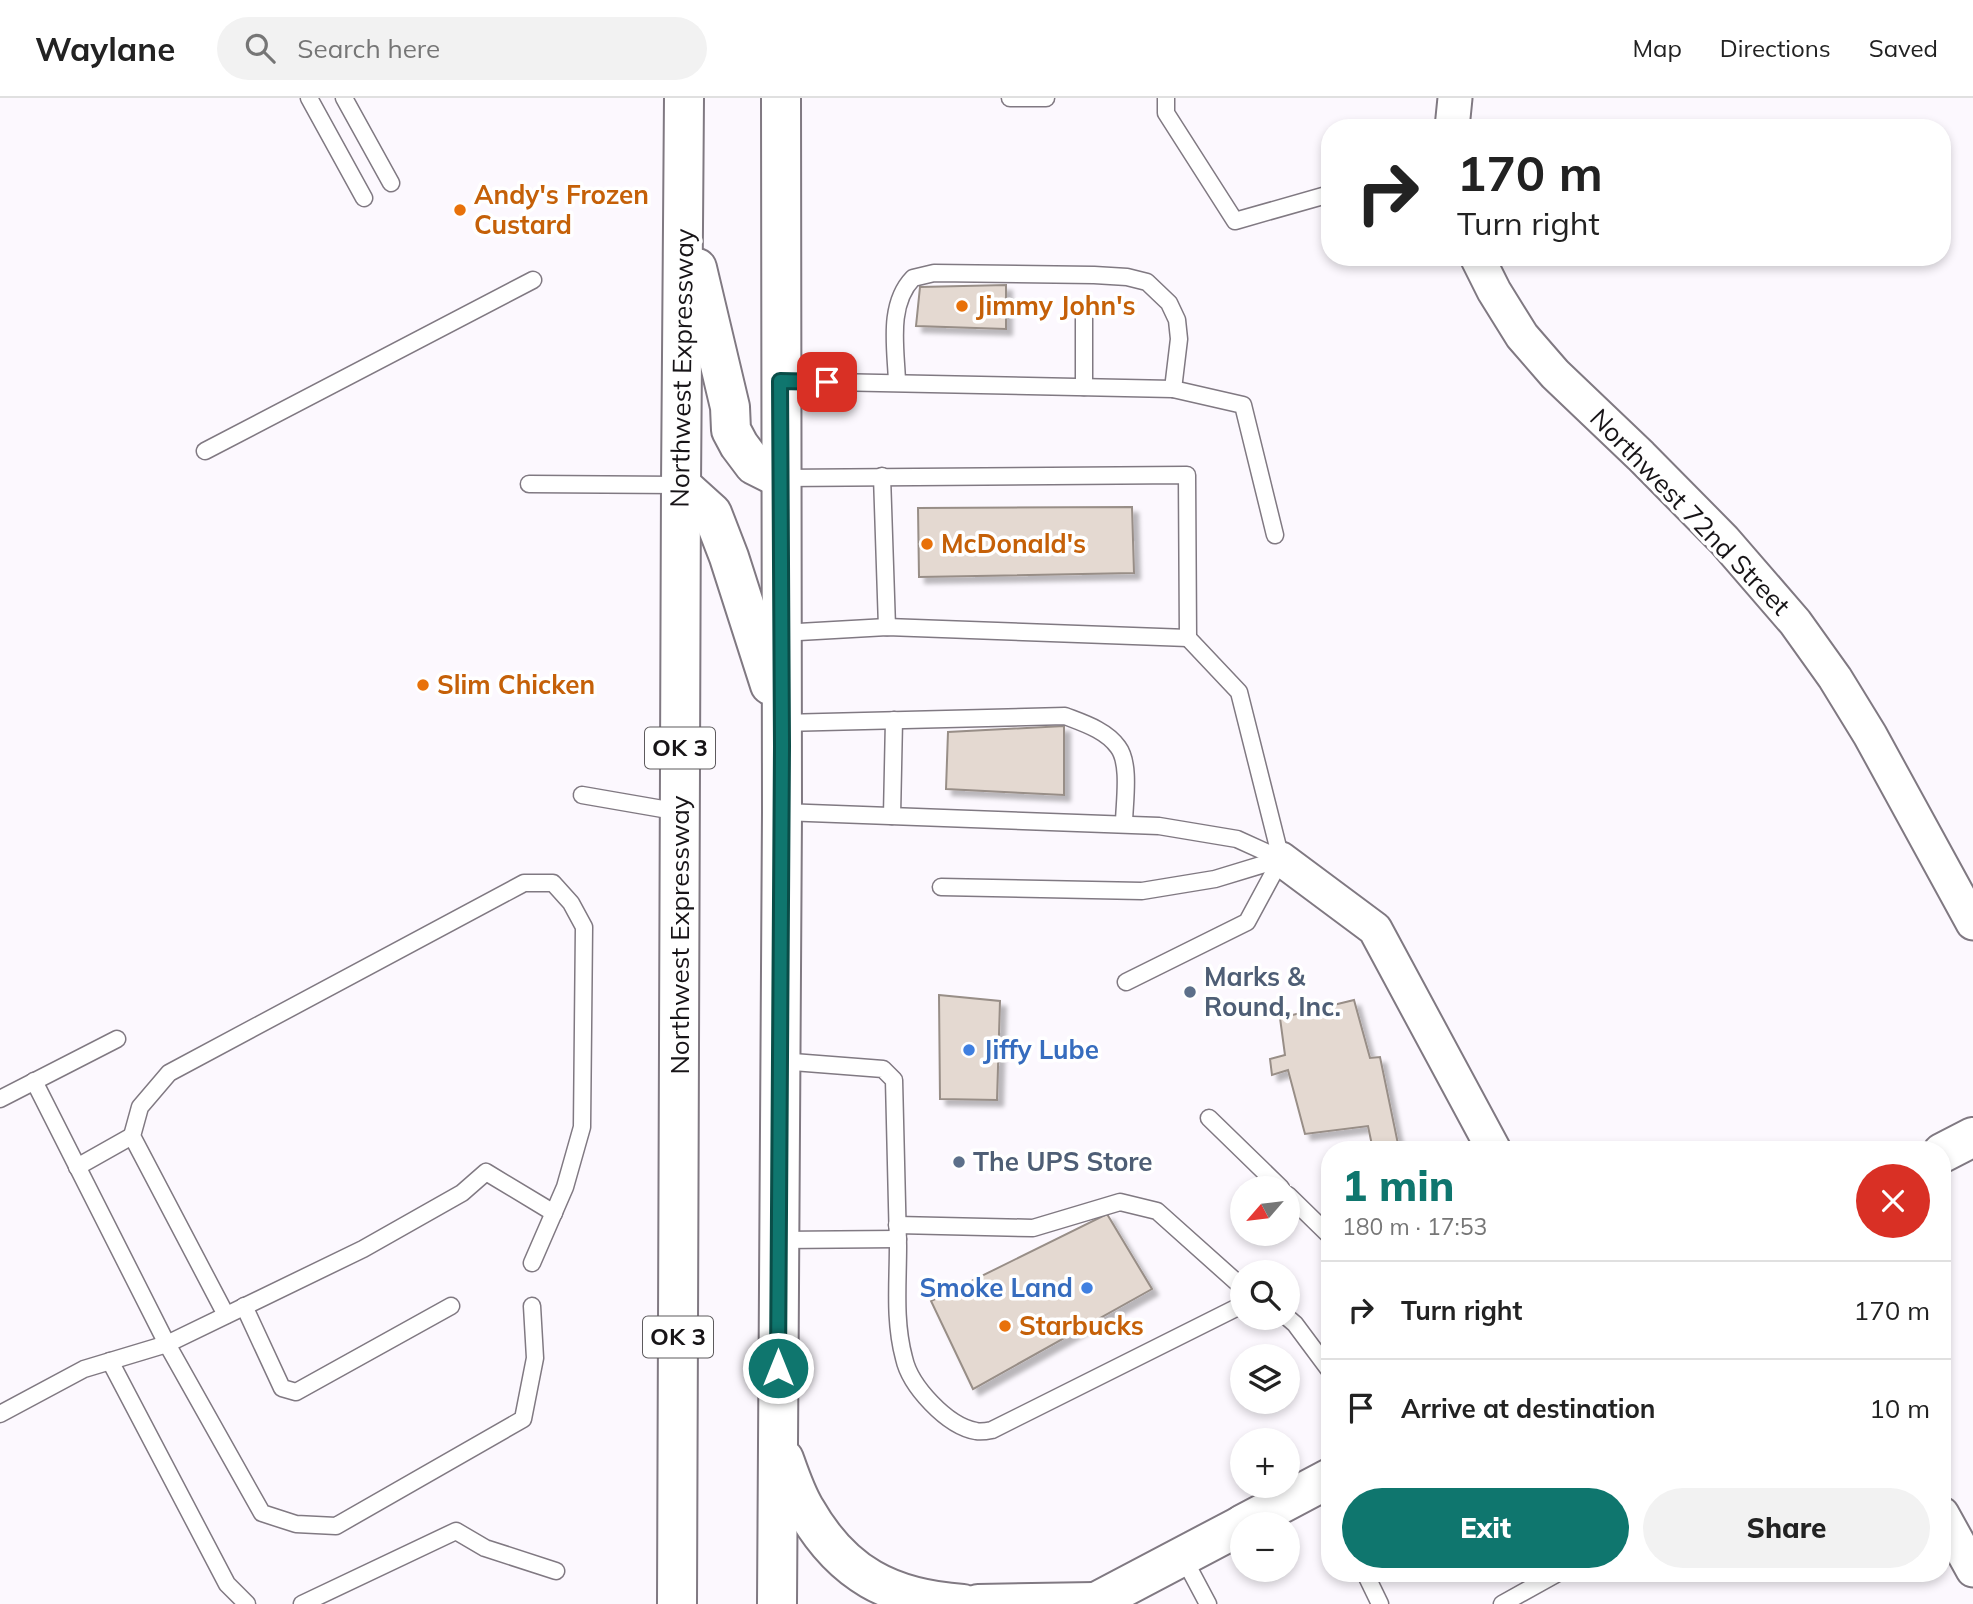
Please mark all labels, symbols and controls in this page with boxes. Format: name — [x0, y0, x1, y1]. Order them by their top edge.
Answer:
search box — [217, 17, 707, 80]
text: Waylane — [35, 28, 175, 69]
icon: search — [241, 29, 279, 67]
text: Search here — [297, 32, 440, 65]
text: Map — [1632, 33, 1682, 63]
text: Directions — [1720, 33, 1831, 63]
text: Saved — [1869, 33, 1938, 63]
text: 170 m — [1457, 142, 1603, 203]
icon: right — [1342, 147, 1433, 238]
place label: Andy's Frozen Custard — [474, 178, 649, 241]
marker: Andy's Frozen Custard — [452, 202, 468, 218]
text: Turn right — [1457, 203, 1600, 243]
street label: Northwest Expressway — [663, 228, 700, 508]
place label: Jimmy John's — [976, 289, 1136, 322]
marker: Jimmy John's — [954, 298, 970, 314]
pin — [797, 352, 857, 412]
icon: arrive — [808, 363, 846, 401]
street label: Northwest 72nd Street — [1583, 401, 1798, 622]
place label: McDonald's — [941, 527, 1086, 560]
marker: McDonald's — [919, 536, 935, 552]
place label: Slim Chicken — [437, 668, 595, 701]
marker: Slim Chicken — [415, 677, 431, 693]
road number: OK 3 — [645, 728, 715, 768]
street label: Northwest Expressway — [663, 795, 696, 1075]
place label: Marks & Round, Inc. — [1204, 960, 1341, 1023]
marker: Marks & Round, Inc. — [1182, 984, 1198, 1000]
place label: Jiffy Lube — [983, 1033, 1099, 1066]
marker: Jiffy Lube — [961, 1042, 977, 1058]
place label: The UPS Store — [973, 1145, 1153, 1178]
marker: The UPS Store — [951, 1154, 967, 1170]
text: 1 min — [1342, 1159, 1455, 1212]
button: close — [1856, 1164, 1930, 1238]
north arrow — [1230, 1176, 1300, 1246]
map controls — [1230, 1176, 1300, 1582]
text: 180 m · 17:53 — [1342, 1212, 1487, 1241]
button: search — [1230, 1260, 1300, 1330]
place label: Smoke Land — [920, 1271, 1073, 1304]
marker: Smoke Land — [1079, 1280, 1095, 1296]
icon: right — [1342, 1291, 1380, 1329]
text: Turn right — [1401, 1294, 1522, 1327]
text: 170 m — [1854, 1294, 1930, 1327]
place label: Starbucks — [1019, 1309, 1144, 1342]
road number: OK 3 — [643, 1316, 713, 1358]
marker: Starbucks — [997, 1318, 1013, 1334]
position arrow — [741, 1331, 815, 1405]
button: layers — [1230, 1344, 1300, 1414]
icon: arrive — [1342, 1389, 1380, 1427]
text: Arrive at destination — [1401, 1392, 1656, 1425]
text: 10 m — [1869, 1392, 1930, 1425]
button: + — [1230, 1428, 1300, 1498]
button: Exit — [1342, 1488, 1629, 1568]
button: Share — [1643, 1488, 1930, 1568]
button: − — [1230, 1512, 1300, 1582]

